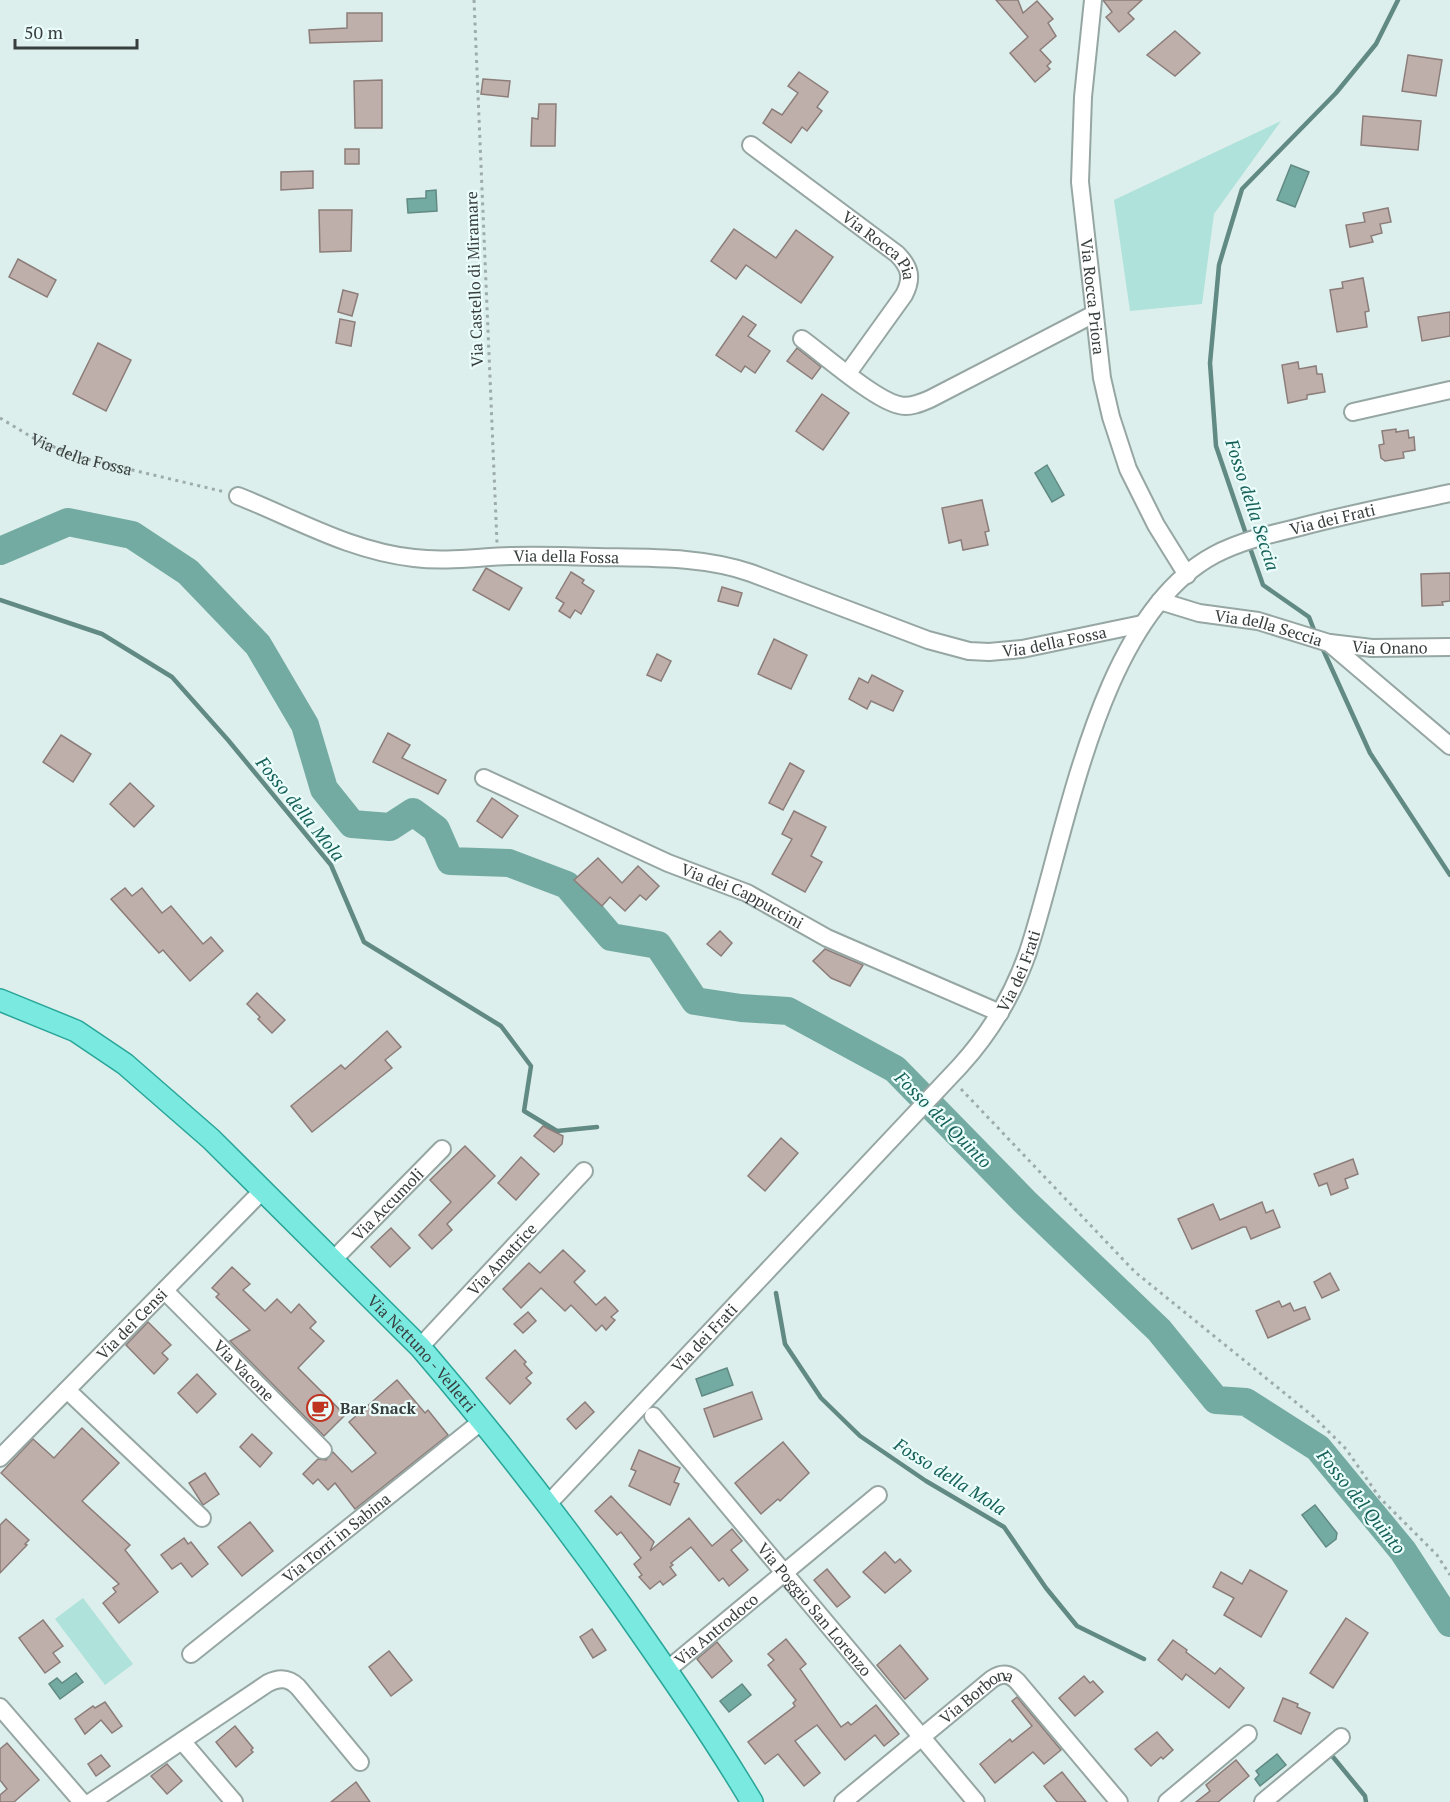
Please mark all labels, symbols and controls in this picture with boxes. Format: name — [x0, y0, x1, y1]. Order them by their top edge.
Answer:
scale bar — [15, 12, 136, 50]
text: 50 m — [24, 20, 64, 44]
street label: Via Castello di Miramare — [460, 191, 488, 367]
street label: Via Rocca Pia — [838, 206, 920, 281]
street label: Via Rocca Priora — [1075, 237, 1110, 356]
street label: Via della Fossa — [27, 427, 135, 481]
water label: Fosso della Seccia — [1220, 435, 1286, 573]
street label: Via dei Frati — [1288, 498, 1378, 540]
street label: Via della Fossa — [513, 545, 619, 568]
street label: Via della Seccia — [1213, 604, 1325, 651]
street label: Via della Fossa — [1001, 621, 1108, 662]
street label: Via Onano — [1351, 635, 1428, 659]
water label: Fosso della Mola — [250, 750, 350, 866]
street label: Via dei Cappuccini — [678, 858, 808, 934]
street label: Via dei Frati — [992, 927, 1045, 1016]
water label: Fosso del Quinto — [889, 1065, 998, 1173]
street label: Via Accumoli — [347, 1163, 429, 1246]
street label: Via Amatrice — [462, 1218, 541, 1301]
street label: Via dei Censi — [91, 1283, 172, 1365]
street label: Via Nettuno - Velletri — [363, 1290, 481, 1417]
street label: Via dei Frati — [666, 1299, 742, 1377]
street label: Via Vacone — [208, 1335, 279, 1406]
cafe icon: Bar Snack — [305, 1393, 335, 1423]
place label: Bar Snack — [340, 1397, 416, 1419]
water label: Fosso della Mola — [889, 1431, 1011, 1520]
water label: Fosso del Quinto — [1311, 1443, 1411, 1559]
street label: Via Torri in Sabina — [278, 1488, 395, 1588]
street label: Via Poggio San Lorenzo — [752, 1538, 877, 1681]
street label: Via Antrodoco — [670, 1588, 763, 1670]
street label: Via Borbona — [935, 1663, 1018, 1729]

